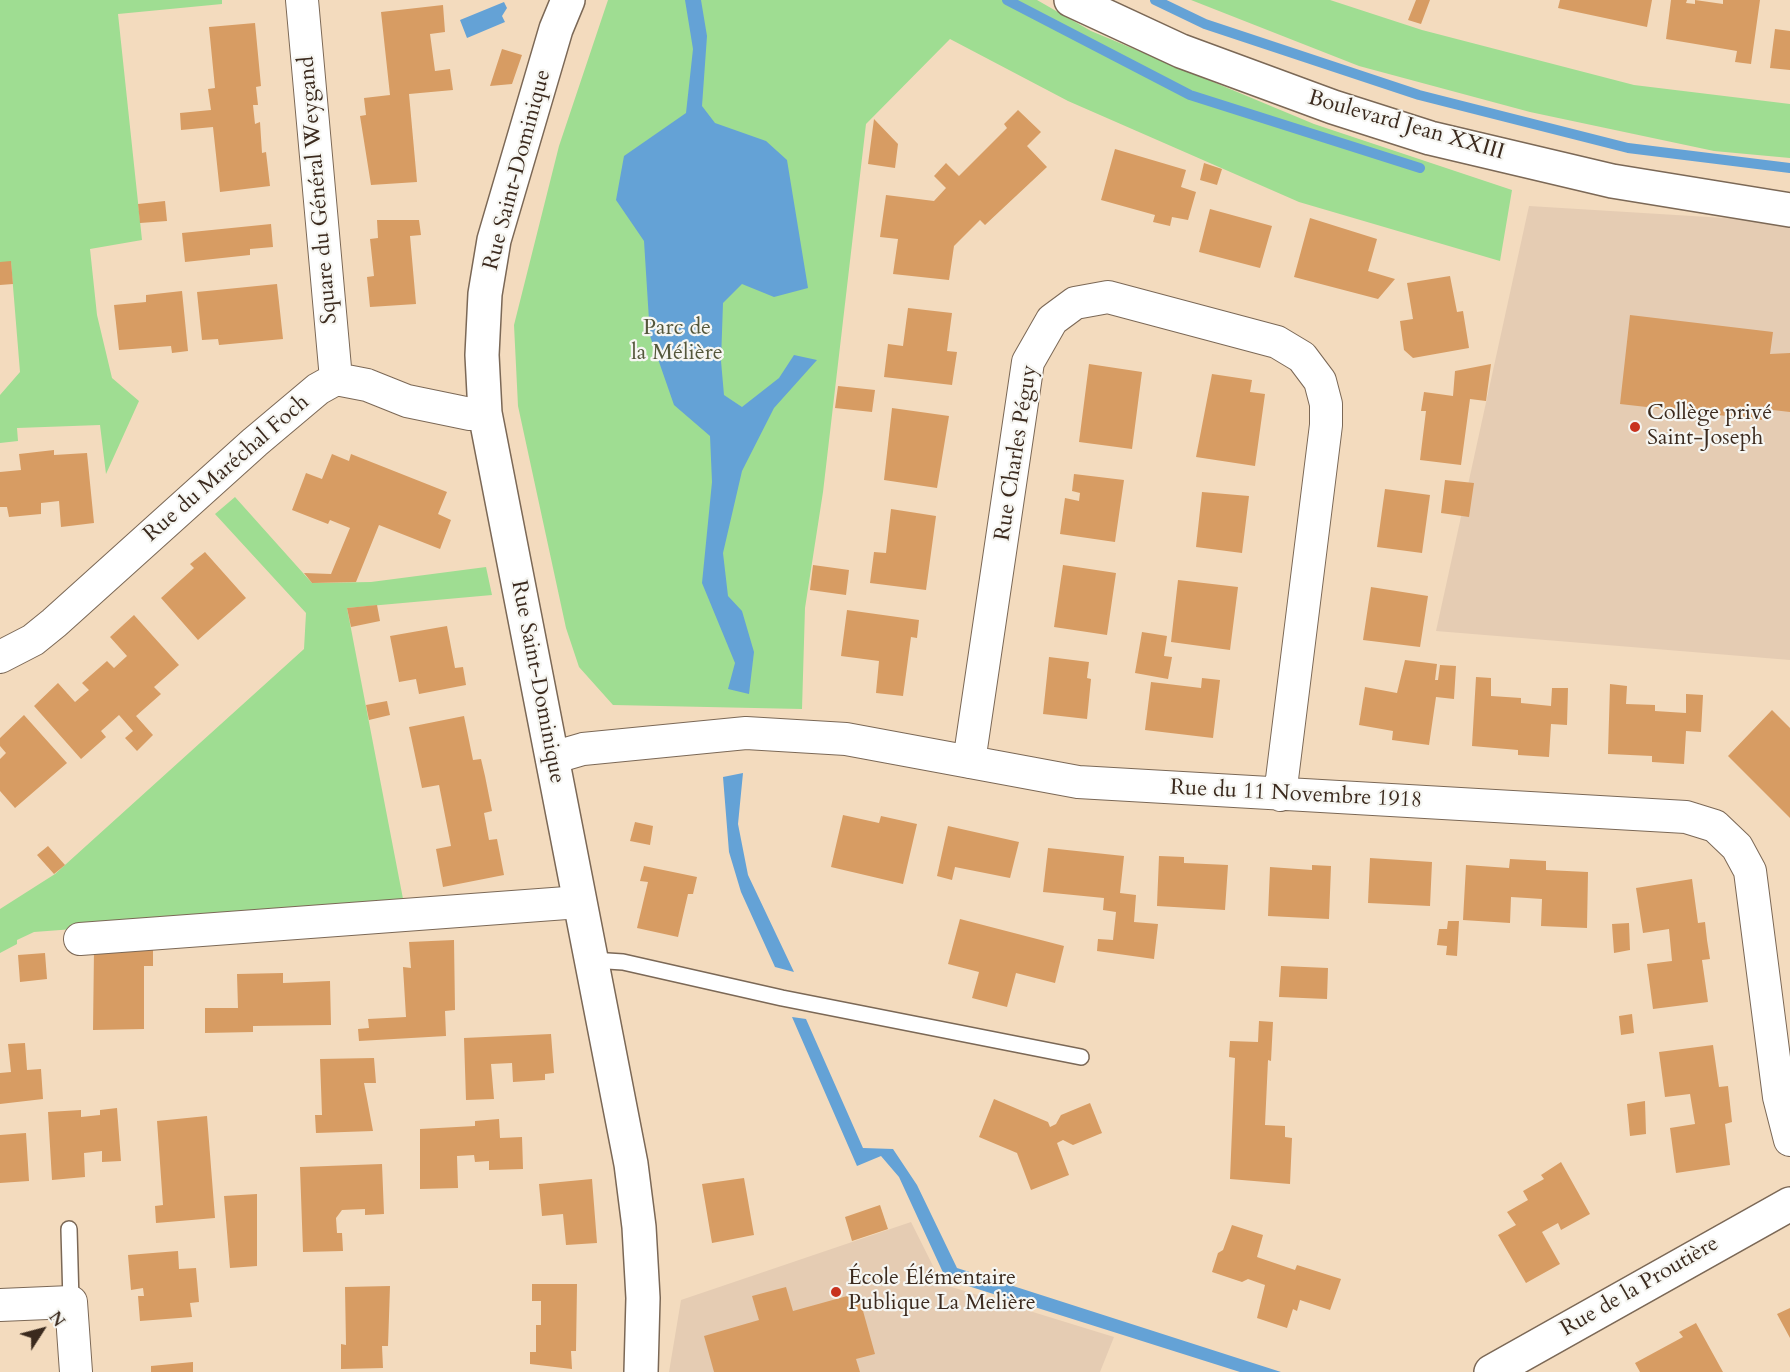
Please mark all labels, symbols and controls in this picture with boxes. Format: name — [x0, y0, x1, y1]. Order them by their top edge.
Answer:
street label: Square du Général Weygand — [294, 55, 344, 325]
street label: Rue Saint-Dominique — [479, 67, 557, 273]
street label: Boulevard Jean XXIII — [1305, 85, 1507, 167]
park label: Parc de la Mélière — [631, 316, 723, 368]
street label: Rue Charles Péguy — [990, 363, 1044, 543]
street label: Rue du Maréchal Foch — [139, 390, 315, 548]
place label: Collège privé Saint-Joseph — [1647, 401, 1772, 452]
marker: Collège privé Saint-Joseph — [1628, 420, 1642, 434]
street label: Rue Saint-Dominique — [504, 578, 570, 786]
street label: Rue du 11 Novembre 1918 — [1169, 775, 1423, 815]
street label: Rue de la Proutière — [1556, 1231, 1724, 1343]
place label: École Élémentaire Publique La Melière — [848, 1266, 1036, 1318]
marker: École Élémentaire Publique La Melière — [829, 1285, 843, 1299]
north arrow — [12, 1300, 72, 1360]
text: N — [44, 1307, 70, 1331]

